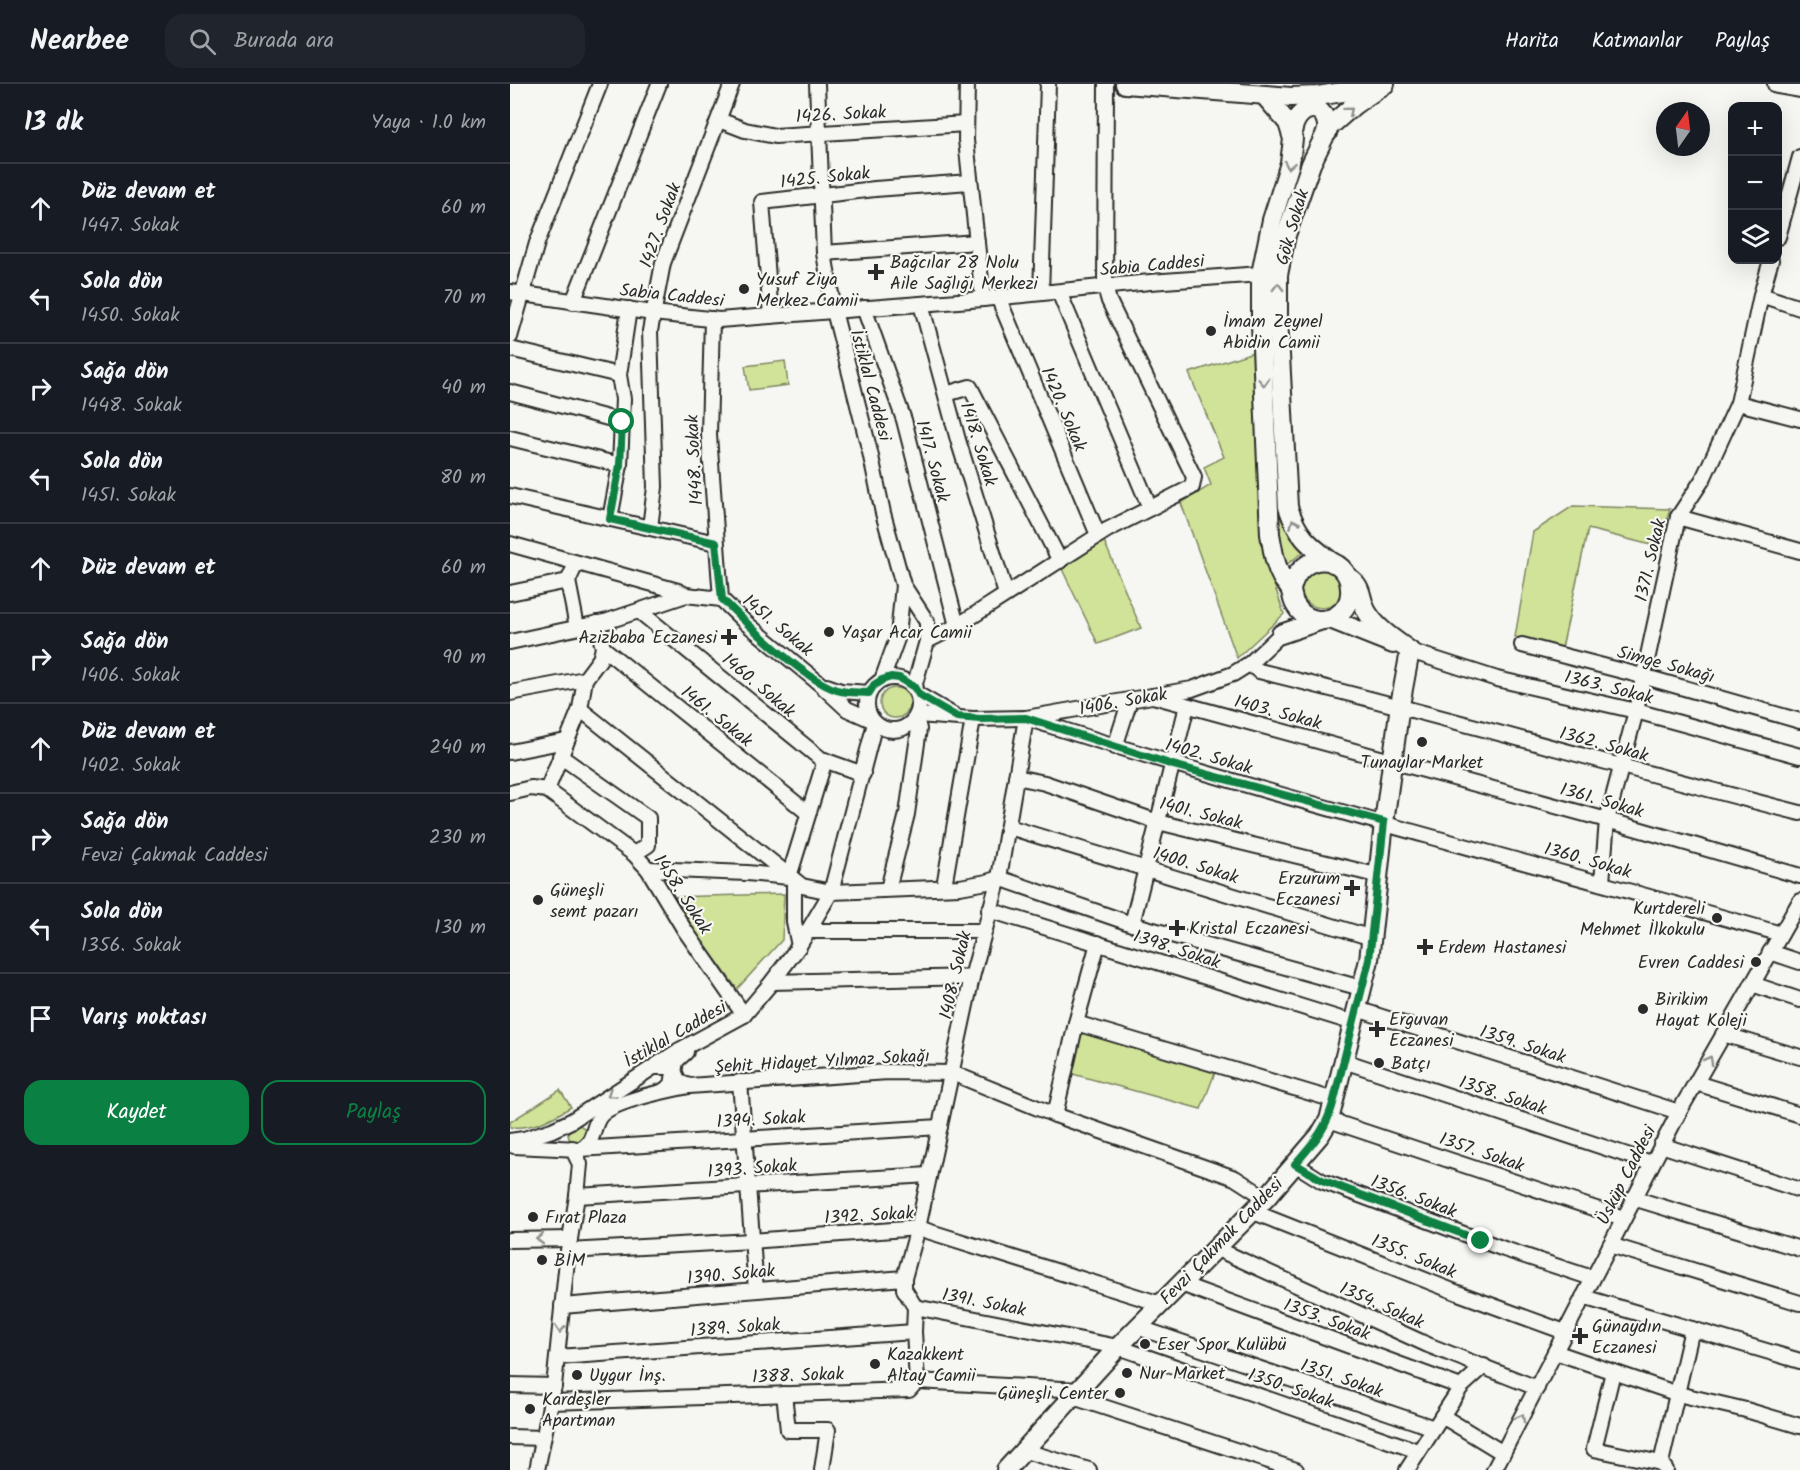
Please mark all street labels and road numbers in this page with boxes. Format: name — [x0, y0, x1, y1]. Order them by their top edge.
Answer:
street label: 1426. Sokak — [795, 99, 888, 132]
street label: 1425. Sokak — [779, 159, 872, 198]
street label: 1427. Sokak — [633, 178, 690, 272]
street label: Gök Sokak — [1269, 185, 1318, 269]
street label: Sabia Caddesi — [1099, 247, 1206, 285]
street label: Sabia Caddesi — [618, 277, 726, 316]
street label: İstiklal Caddesi — [841, 326, 899, 445]
street label: 1420. Sokak — [1032, 363, 1094, 457]
street label: 1418. Sokak — [951, 399, 1004, 491]
street label: 1448. Sokak — [679, 413, 712, 506]
street label: 1417. Sokak — [907, 417, 957, 506]
street label: 1371. Sokak — [1628, 515, 1675, 605]
street label: 1451. Sokak — [735, 588, 819, 665]
street label: Simge Sokağı — [1614, 639, 1718, 692]
street label: 1460. Sokak — [715, 646, 802, 726]
street label: 1363. Sokak — [1561, 663, 1657, 714]
street label: 1461. Sokak — [674, 679, 759, 756]
street label: 1406. Sokak — [1077, 680, 1170, 724]
street label: 1403. Sokak — [1231, 688, 1325, 739]
street label: 1362. Sokak — [1556, 720, 1652, 771]
street label: 1402. Sokak — [1162, 731, 1256, 784]
street label: 1361. Sokak — [1556, 776, 1648, 827]
street label: 1401. Sokak — [1156, 790, 1246, 839]
street label: 1360. Sokak — [1541, 835, 1635, 888]
street label: 1400. Sokak — [1149, 840, 1242, 893]
street label: 1458. Sokak — [645, 849, 719, 941]
street label: 1398. Sokak — [1129, 923, 1224, 978]
street label: 1408. Sokak — [932, 928, 981, 1022]
street label: İstiklal Caddesi — [619, 994, 733, 1077]
street label: 1359. Sokak — [1476, 1018, 1570, 1073]
street label: Şehit Hidayet Yılmaz Sokağı — [714, 1042, 930, 1083]
street label: 1358. Sokak — [1455, 1069, 1551, 1124]
street label: 1394. Sokak — [716, 1104, 807, 1137]
street label: Üsküp Caddesi — [1590, 1120, 1665, 1231]
street label: 1357. Sokak — [1435, 1125, 1529, 1182]
street label: 1393. Sokak — [706, 1152, 798, 1187]
street label: 1356. Sokak — [1366, 1168, 1461, 1227]
street label: Fevzi Çakmak Caddesi — [1153, 1171, 1291, 1313]
street label: 1392. Sokak — [824, 1200, 915, 1233]
street label: 1355. Sokak — [1366, 1227, 1461, 1288]
street label: 1390. Sokak — [686, 1257, 777, 1294]
street label: 1354. Sokak — [1334, 1275, 1429, 1338]
street label: 1391. Sokak — [939, 1281, 1029, 1326]
street label: 1353. Sokak — [1279, 1291, 1374, 1350]
street label: 1389. Sokak — [689, 1311, 782, 1346]
street label: 1351. Sokak — [1296, 1352, 1387, 1407]
street label: 1388. Sokak — [752, 1360, 845, 1393]
street label: 1350. Sokak — [1244, 1361, 1338, 1418]

